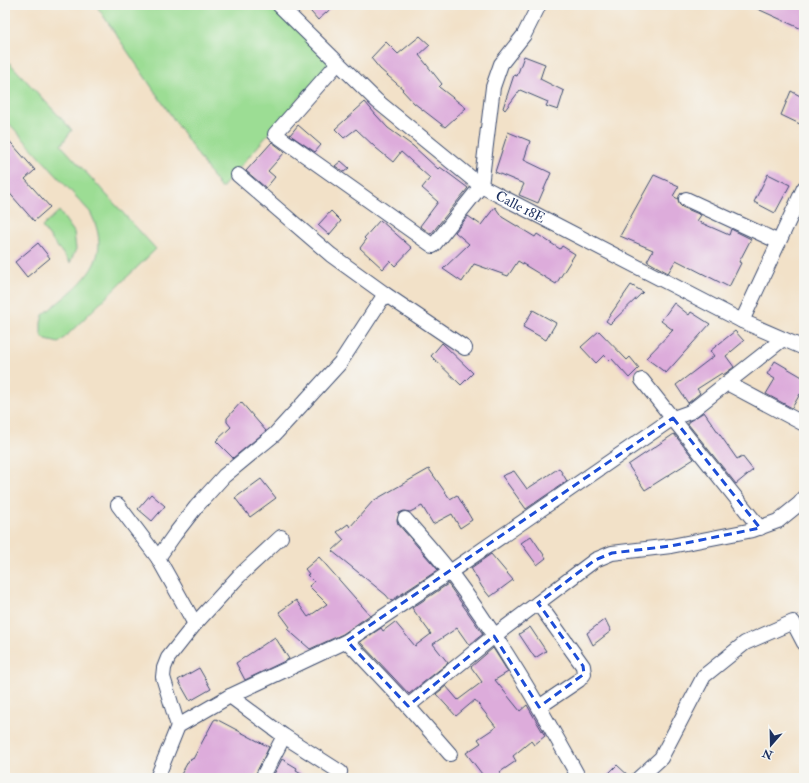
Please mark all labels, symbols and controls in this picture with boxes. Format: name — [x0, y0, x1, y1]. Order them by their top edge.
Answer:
street label: Calle 18E — [493, 187, 548, 226]
north arrow — [751, 725, 791, 765]
text: N — [760, 746, 776, 762]

